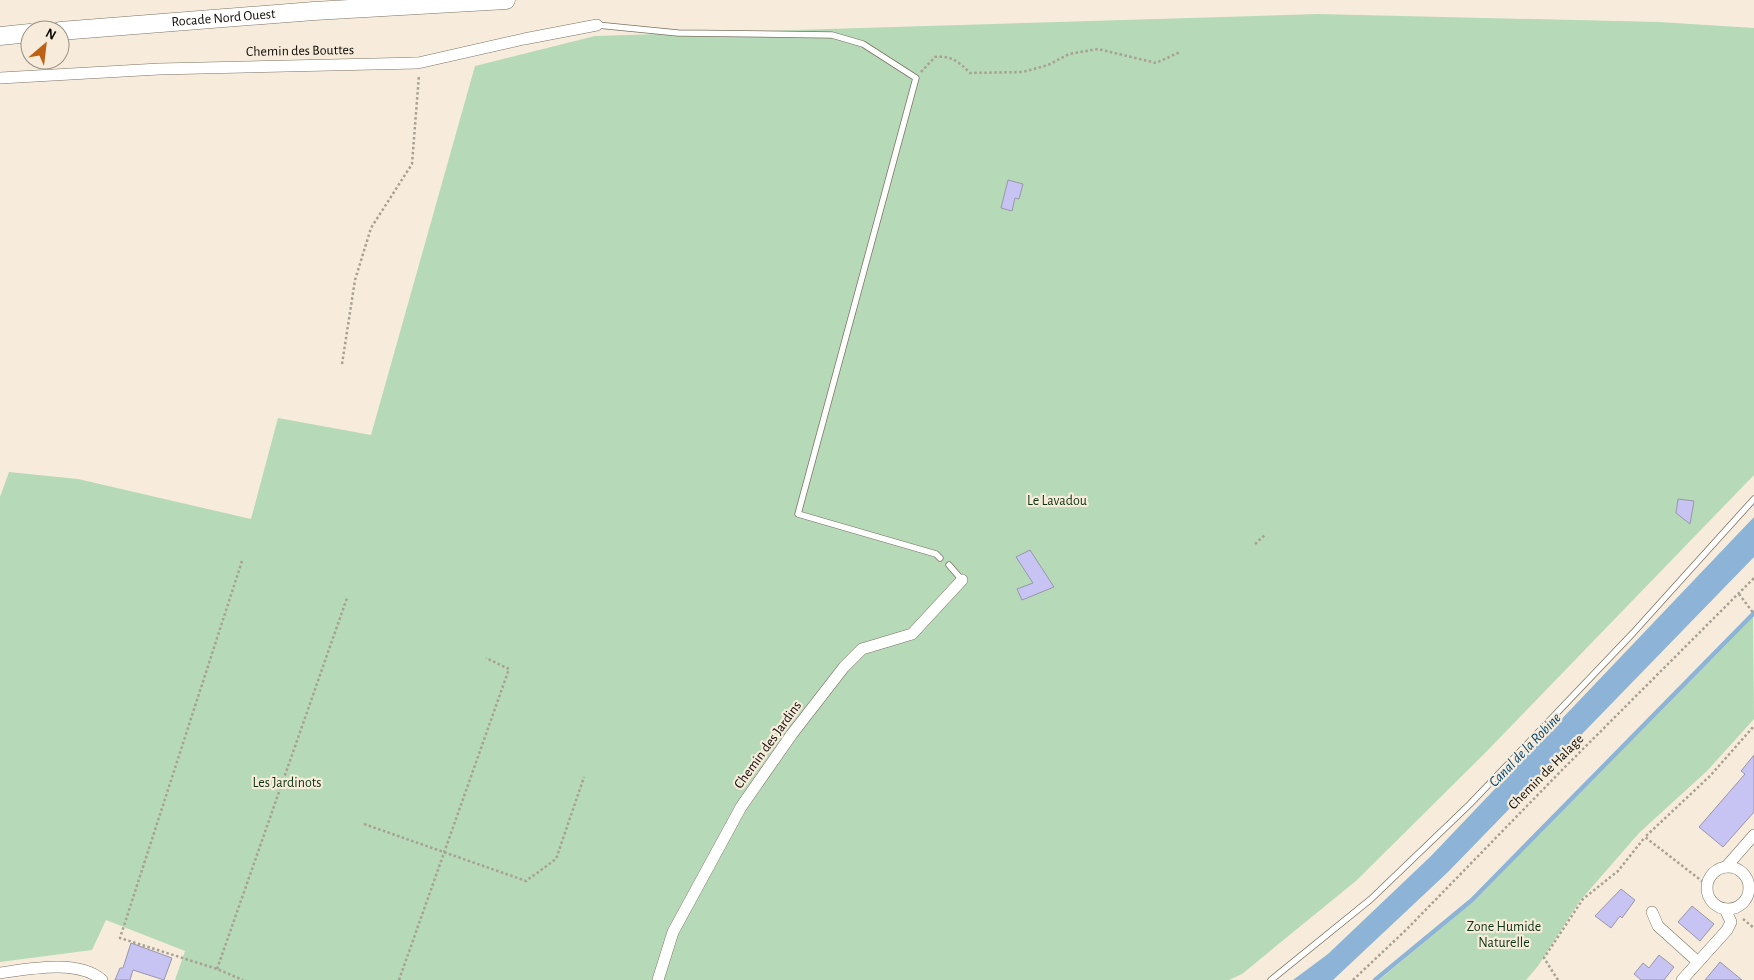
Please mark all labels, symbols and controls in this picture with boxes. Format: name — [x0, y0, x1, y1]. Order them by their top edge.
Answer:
street label: Rocade Nord Ouest — [171, 7, 277, 29]
north arrow — [20, 20, 70, 70]
text: N — [43, 26, 58, 43]
street label: Chemin des Bouttes — [246, 43, 354, 59]
park label: Le Lavadou — [1027, 494, 1087, 508]
street label: Chemin des Jardins — [732, 699, 804, 791]
water label: Canal de la Robine — [1486, 710, 1564, 790]
street label: Chemin de Halage — [1506, 732, 1586, 812]
park label: Les Jardinots — [253, 776, 321, 790]
park label: Zone Humide Naturelle — [1467, 920, 1541, 950]

